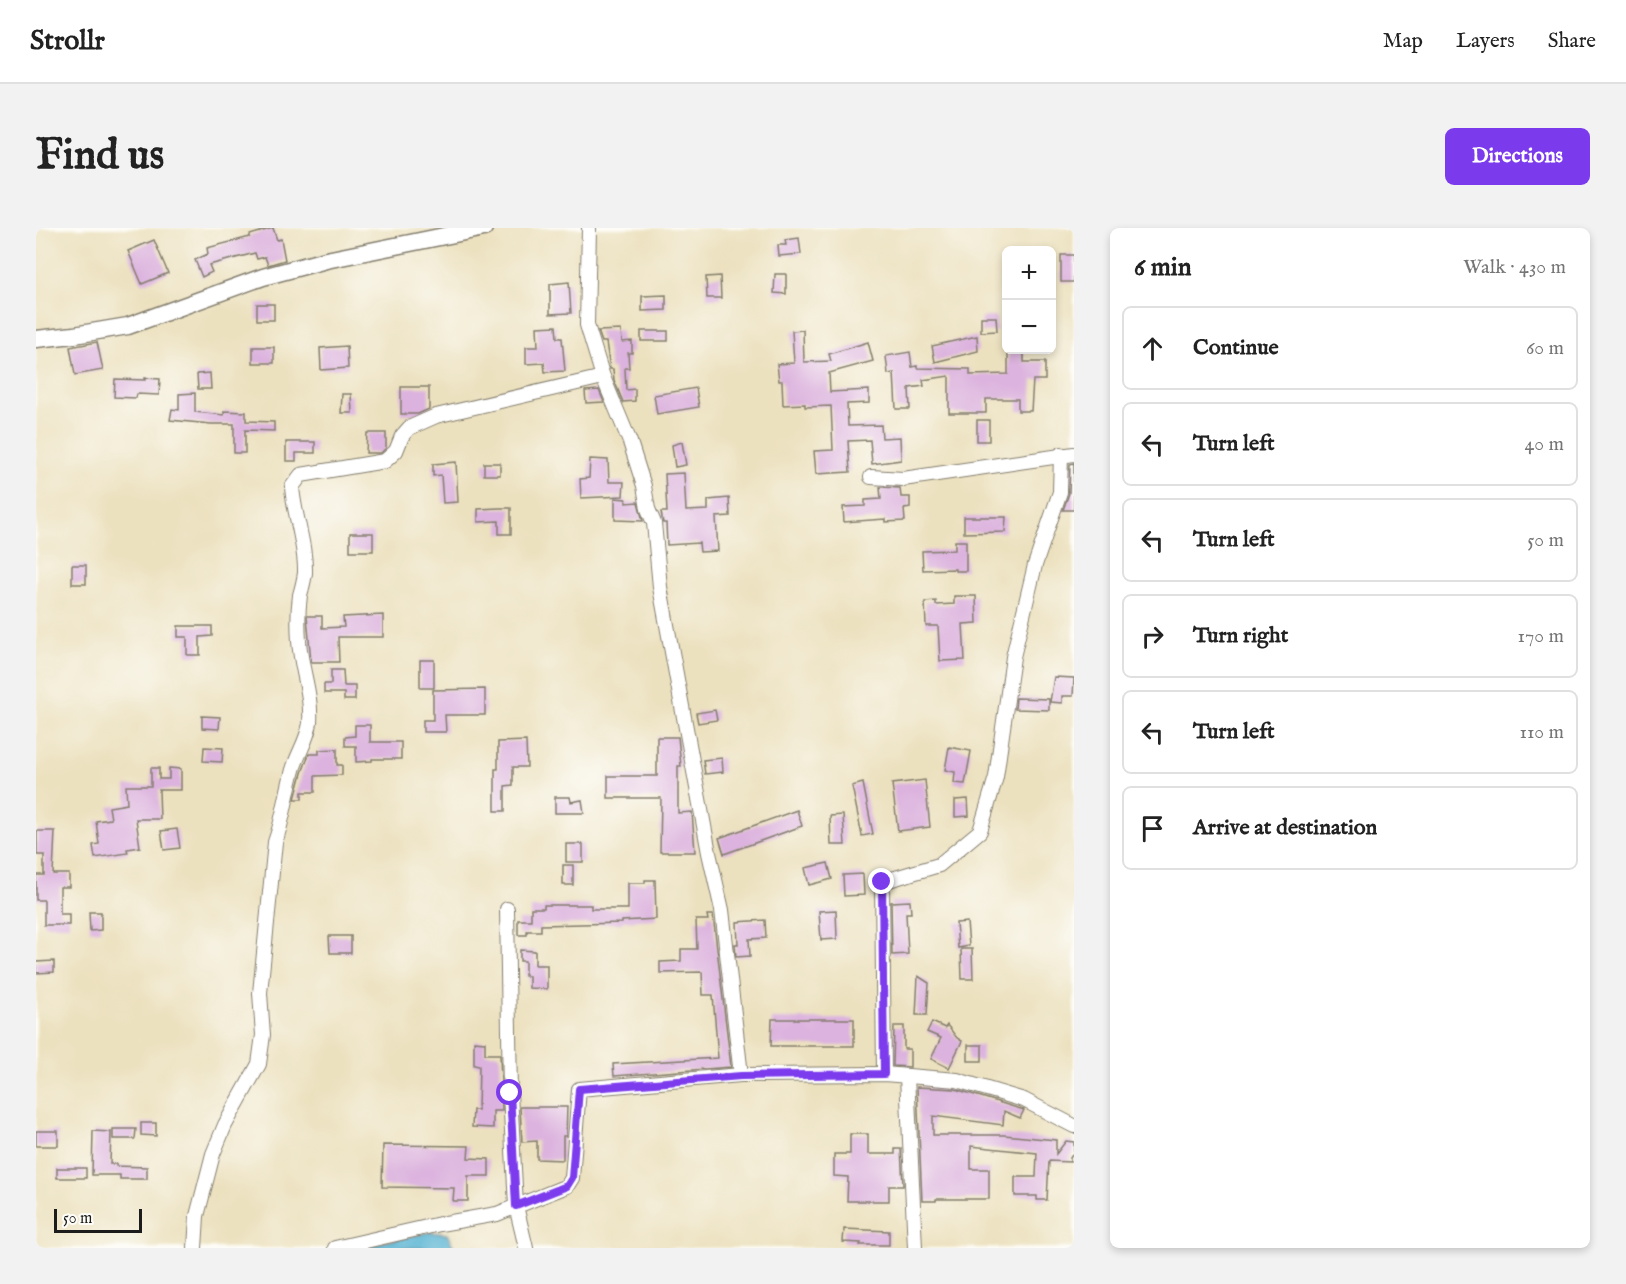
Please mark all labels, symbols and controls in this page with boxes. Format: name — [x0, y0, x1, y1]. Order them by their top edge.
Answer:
text: Strollr — [30, 24, 105, 59]
text: Map — [1383, 28, 1423, 55]
text: Layers — [1456, 28, 1515, 55]
text: Share — [1548, 28, 1596, 55]
button: Directions — [1445, 128, 1590, 185]
text: Find us — [36, 130, 164, 183]
map controls — [1002, 246, 1056, 354]
button: + — [1002, 246, 1056, 300]
text: 6 min — [1134, 251, 1192, 284]
text: Walk · 430 m — [1463, 255, 1566, 280]
button: − — [1002, 300, 1056, 354]
icon: ahead — [1136, 332, 1169, 365]
text: Continue — [1193, 334, 1279, 362]
text: 60 m — [1526, 336, 1564, 361]
icon: left — [1136, 428, 1169, 461]
text: Turn left — [1193, 430, 1275, 458]
text: 40 m — [1525, 432, 1564, 457]
icon: left — [1136, 524, 1169, 557]
text: Turn left — [1193, 526, 1275, 554]
text: 50 m — [1527, 528, 1564, 553]
icon: right — [1136, 620, 1169, 653]
text: Turn right — [1193, 622, 1288, 650]
text: 170 m — [1518, 624, 1564, 649]
icon: left — [1136, 716, 1169, 749]
text: Turn left — [1193, 718, 1275, 746]
text: 110 m — [1520, 720, 1564, 745]
icon: arrive — [1136, 812, 1169, 845]
text: Arrive at destination — [1193, 814, 1377, 842]
route end — [868, 868, 894, 894]
route start — [496, 1079, 522, 1105]
scale bar — [54, 1206, 142, 1234]
text: 50 m — [63, 1209, 92, 1229]

